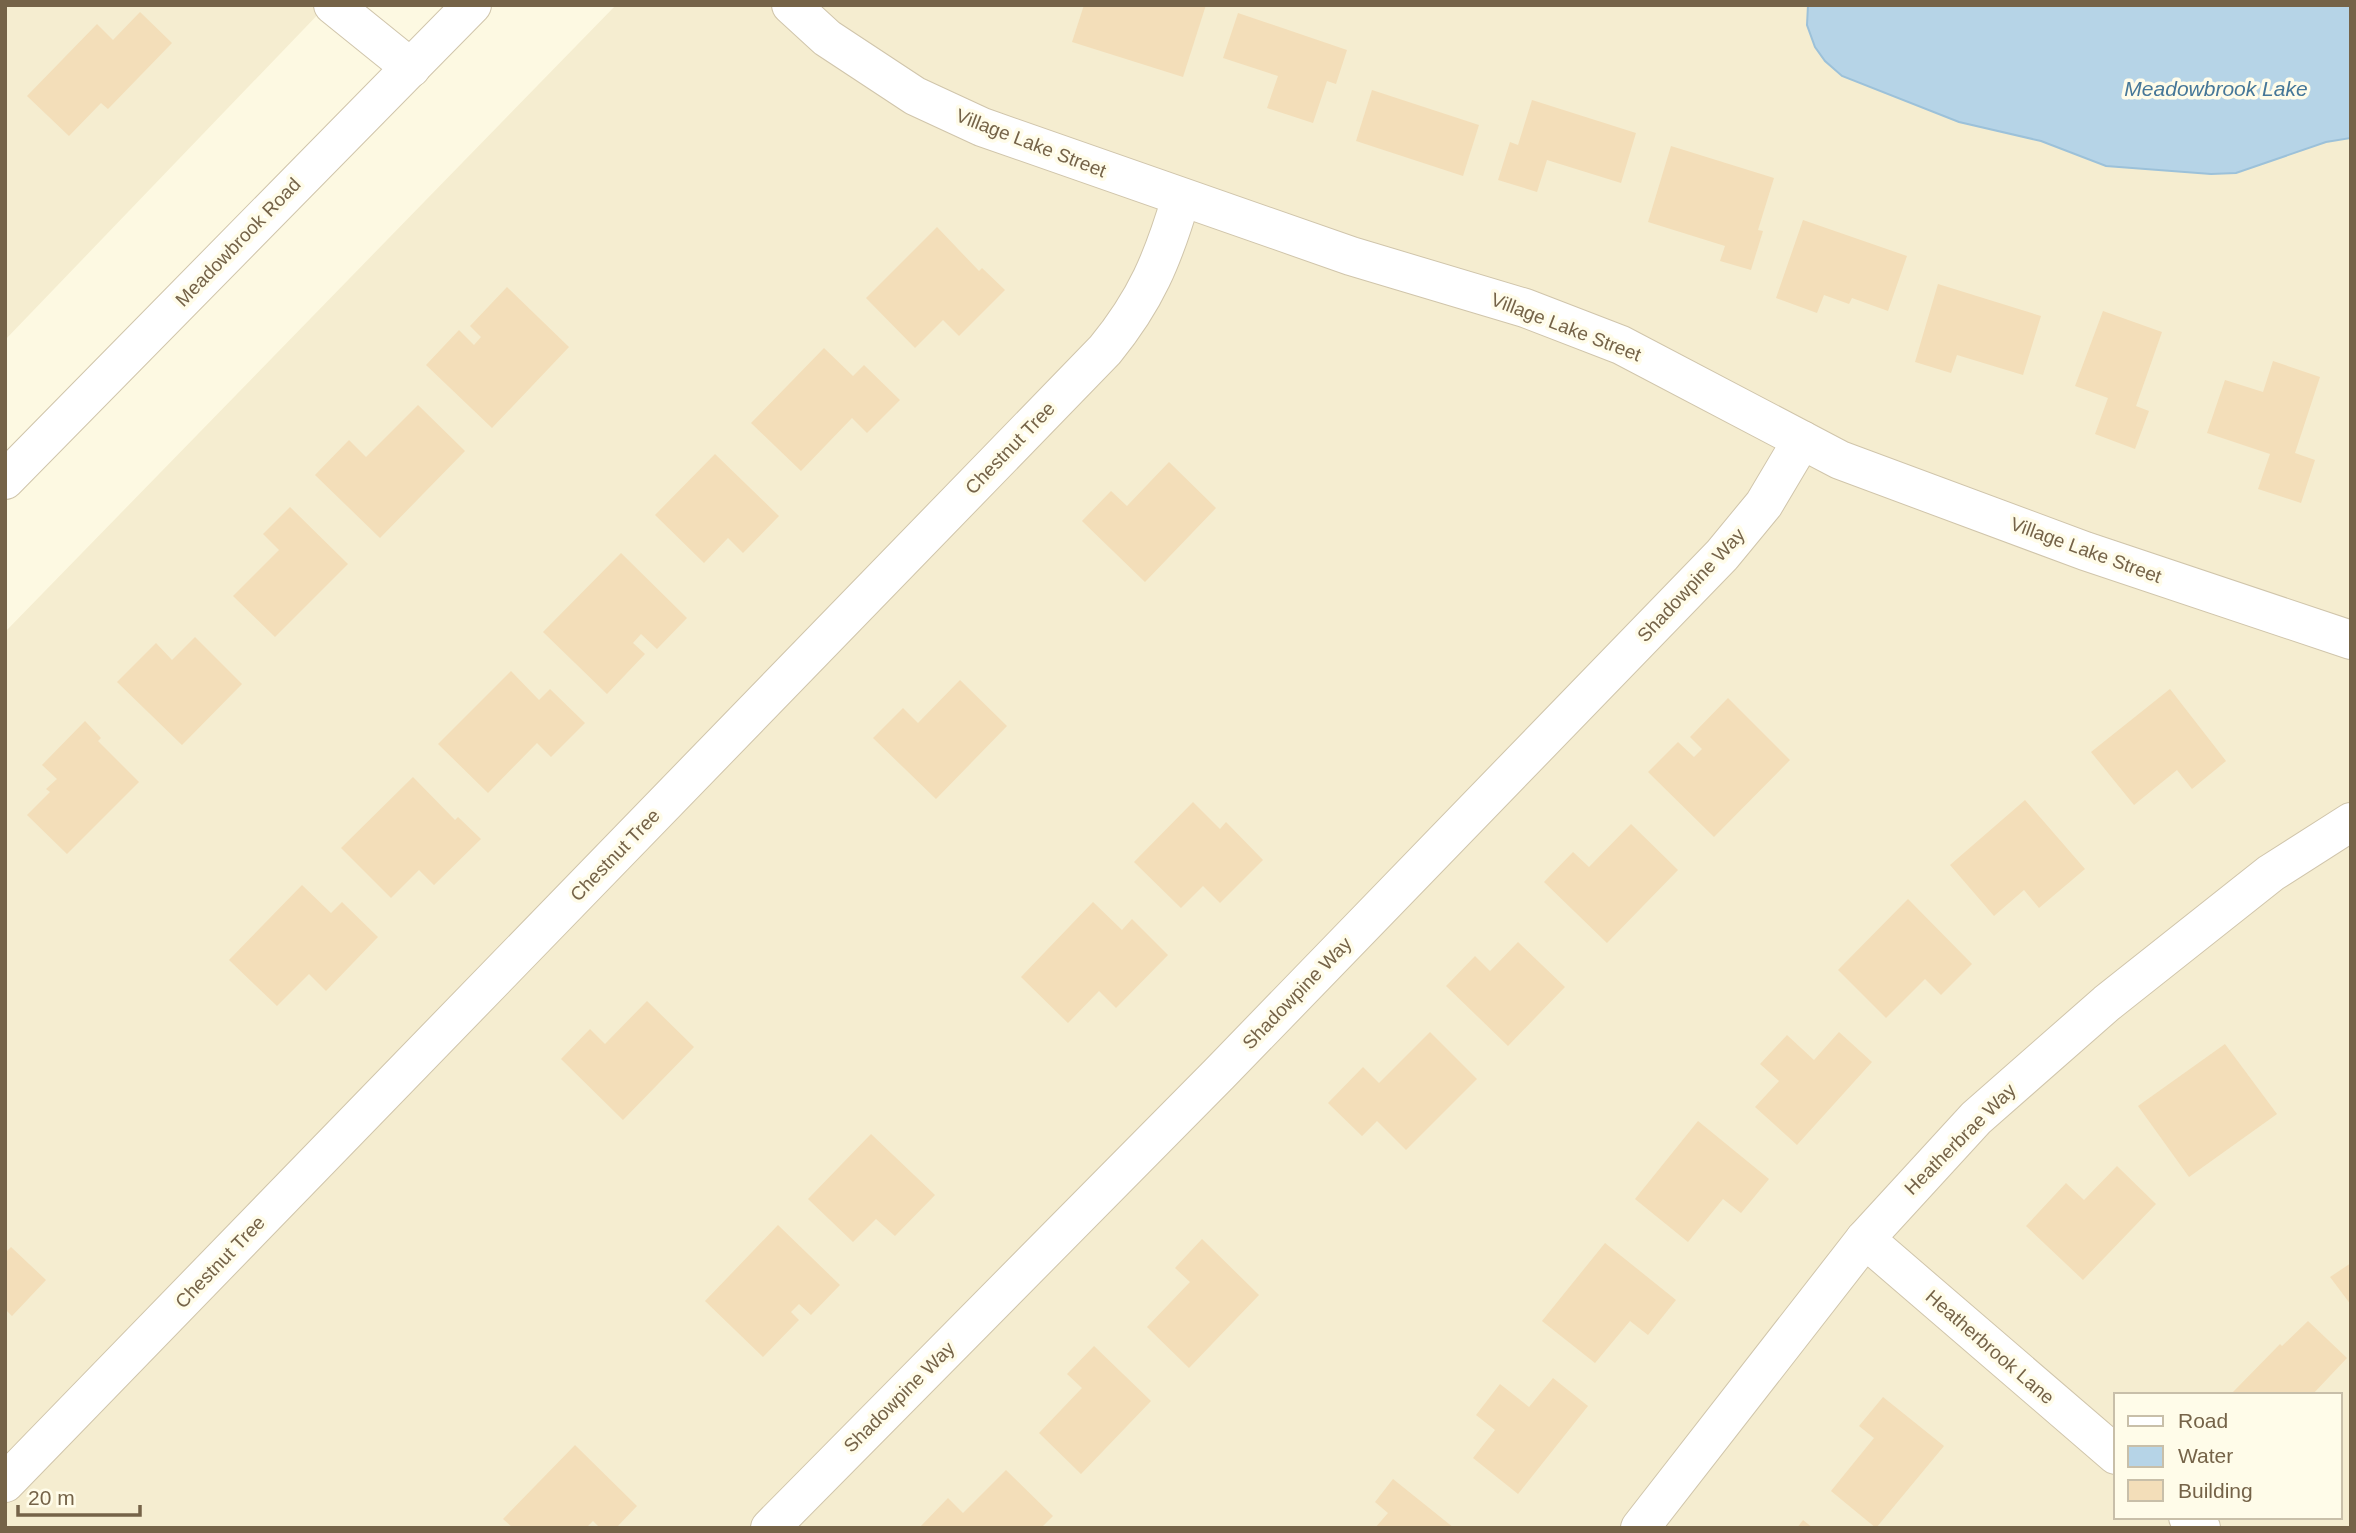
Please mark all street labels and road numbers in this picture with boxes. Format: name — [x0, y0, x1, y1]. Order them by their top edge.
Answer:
street label: Village Lake Street — [953, 105, 1110, 182]
street label: Meadowbrook Road — [171, 174, 305, 310]
street label: Village Lake Street — [1488, 289, 1645, 366]
street label: Chestnut Tree — [961, 398, 1059, 498]
street label: Village Lake Street — [2008, 513, 2165, 587]
street label: Shadowpine Way — [1633, 524, 1749, 646]
street label: Chestnut Tree — [566, 805, 664, 905]
street label: Shadowpine Way — [1238, 932, 1356, 1053]
street label: Heatherbrae Way — [1900, 1079, 2020, 1199]
street label: Chestnut Tree — [171, 1212, 269, 1312]
street label: Heatherbrook Lane — [1922, 1286, 2058, 1408]
street label: Shadowpine Way — [840, 1337, 959, 1456]

